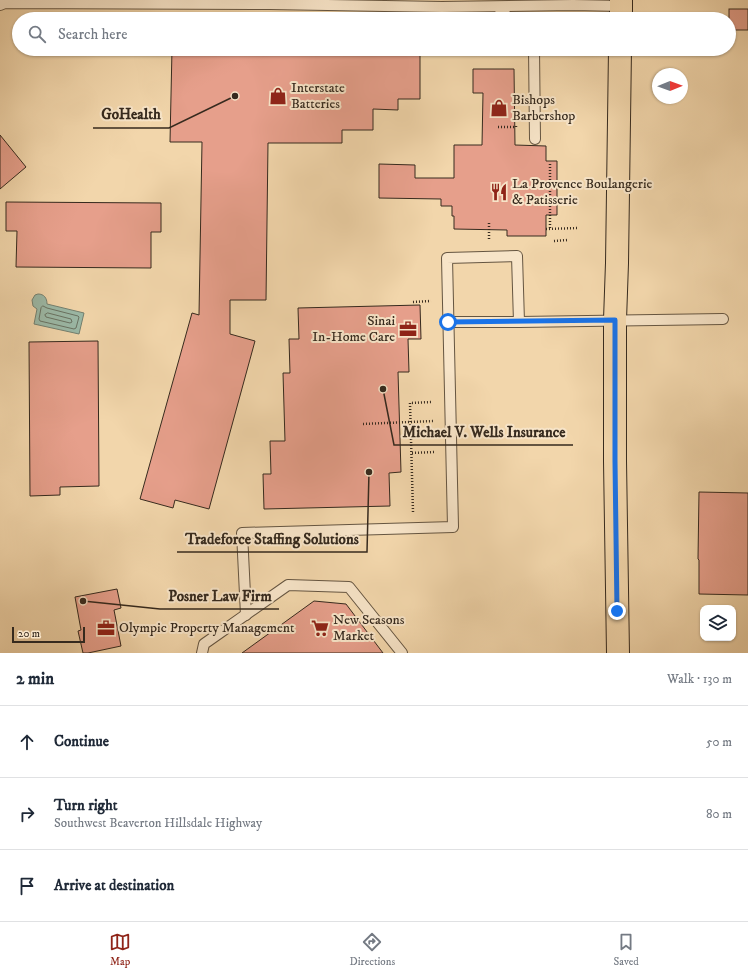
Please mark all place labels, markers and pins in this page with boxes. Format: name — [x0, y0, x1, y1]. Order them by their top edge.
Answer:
place label: Interstate Batteries — [291, 79, 345, 113]
shop icon: Interstate Batteries — [268, 86, 288, 106]
place label: Bishops Barbershop — [512, 91, 575, 125]
shop icon: Bishops Barbershop — [489, 98, 509, 118]
callout: GoHealth — [93, 101, 169, 128]
place label: La Provence Boulangerie & Patisserie — [512, 175, 653, 209]
restaurant icon: La Provence Boulangerie & Patisserie — [489, 182, 509, 202]
place label: Sinai In-Home Care — [312, 312, 395, 346]
office icon: Sinai In-Home Care — [398, 319, 418, 339]
callout: Michael V. Wells Insurance — [394, 418, 573, 445]
callout: Tradeforce Staffing Solutions — [177, 525, 367, 552]
callout: Posner Law Firm — [160, 582, 279, 609]
place label: New Seasons Market — [333, 611, 405, 645]
office icon: Olympic Property Management — [96, 618, 116, 638]
supermarket icon: New Seasons Market — [310, 618, 330, 638]
place label: Olympic Property Management — [119, 619, 295, 637]

